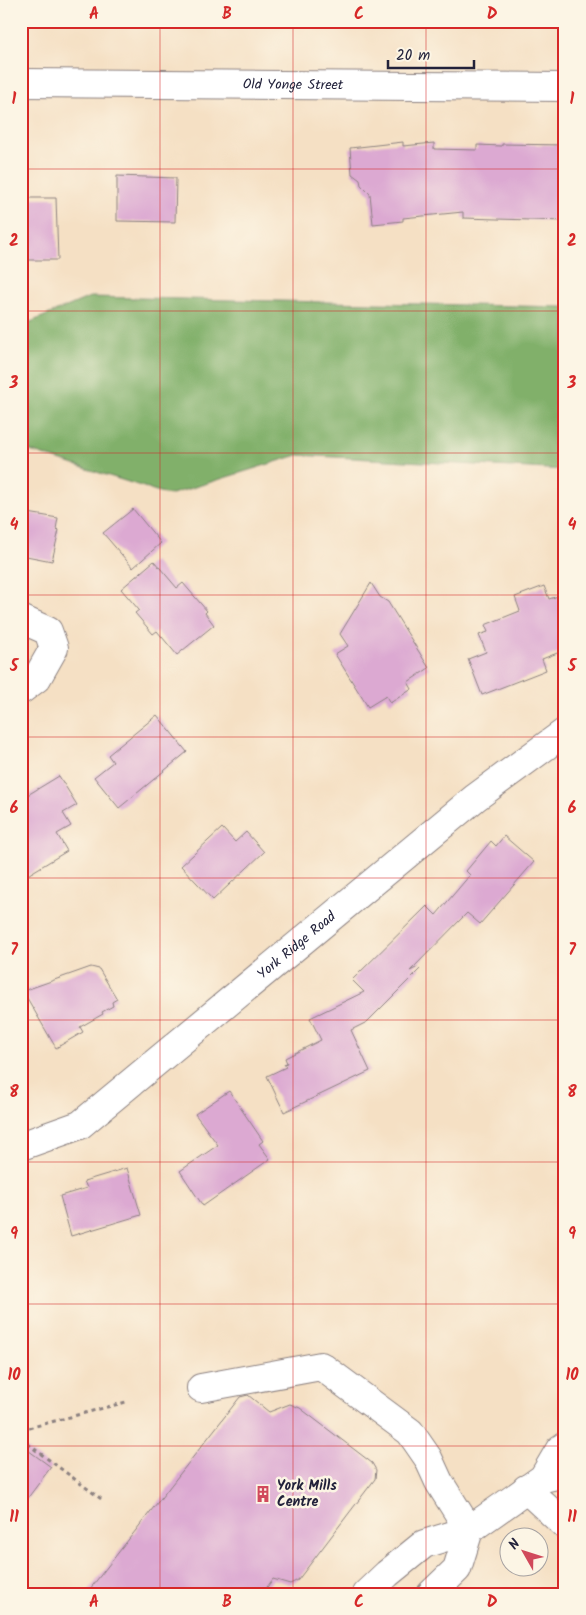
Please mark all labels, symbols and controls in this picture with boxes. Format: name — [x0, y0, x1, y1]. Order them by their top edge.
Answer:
text: A — [89, 2, 99, 27]
text: B — [222, 2, 232, 27]
text: C — [354, 2, 364, 27]
text: D — [487, 2, 498, 27]
scale bar — [388, 38, 475, 70]
text: 20 m — [396, 44, 430, 68]
street label: Old Yonge Street — [243, 74, 344, 96]
text: 1 — [12, 87, 17, 112]
text: 1 — [570, 87, 575, 112]
text: 2 — [9, 229, 19, 254]
text: 2 — [567, 229, 577, 254]
text: 3 — [9, 371, 19, 396]
text: 3 — [567, 371, 577, 396]
text: 4 — [10, 513, 19, 538]
text: 4 — [568, 513, 577, 538]
text: 5 — [9, 654, 20, 679]
text: 5 — [567, 654, 578, 679]
text: 6 — [10, 796, 19, 821]
text: 6 — [568, 796, 577, 821]
street label: York Ridge Road — [253, 906, 342, 985]
text: 7 — [10, 938, 18, 963]
text: 7 — [568, 938, 576, 963]
text: 8 — [9, 1080, 19, 1105]
text: 8 — [567, 1080, 577, 1105]
text: 9 — [10, 1222, 18, 1247]
text: 9 — [568, 1222, 576, 1247]
text: 10 — [7, 1363, 21, 1388]
text: 10 — [565, 1363, 579, 1388]
place label: York Mills Centre — [277, 1475, 337, 1513]
building icon: York Mills Centre — [253, 1484, 273, 1504]
text: 11 — [9, 1505, 19, 1530]
text: 11 — [567, 1505, 577, 1530]
north arrow — [498, 1528, 548, 1578]
text: N — [503, 1534, 526, 1555]
text: A — [89, 1590, 99, 1615]
text: B — [222, 1590, 232, 1615]
text: C — [354, 1590, 364, 1615]
text: D — [487, 1590, 498, 1615]

